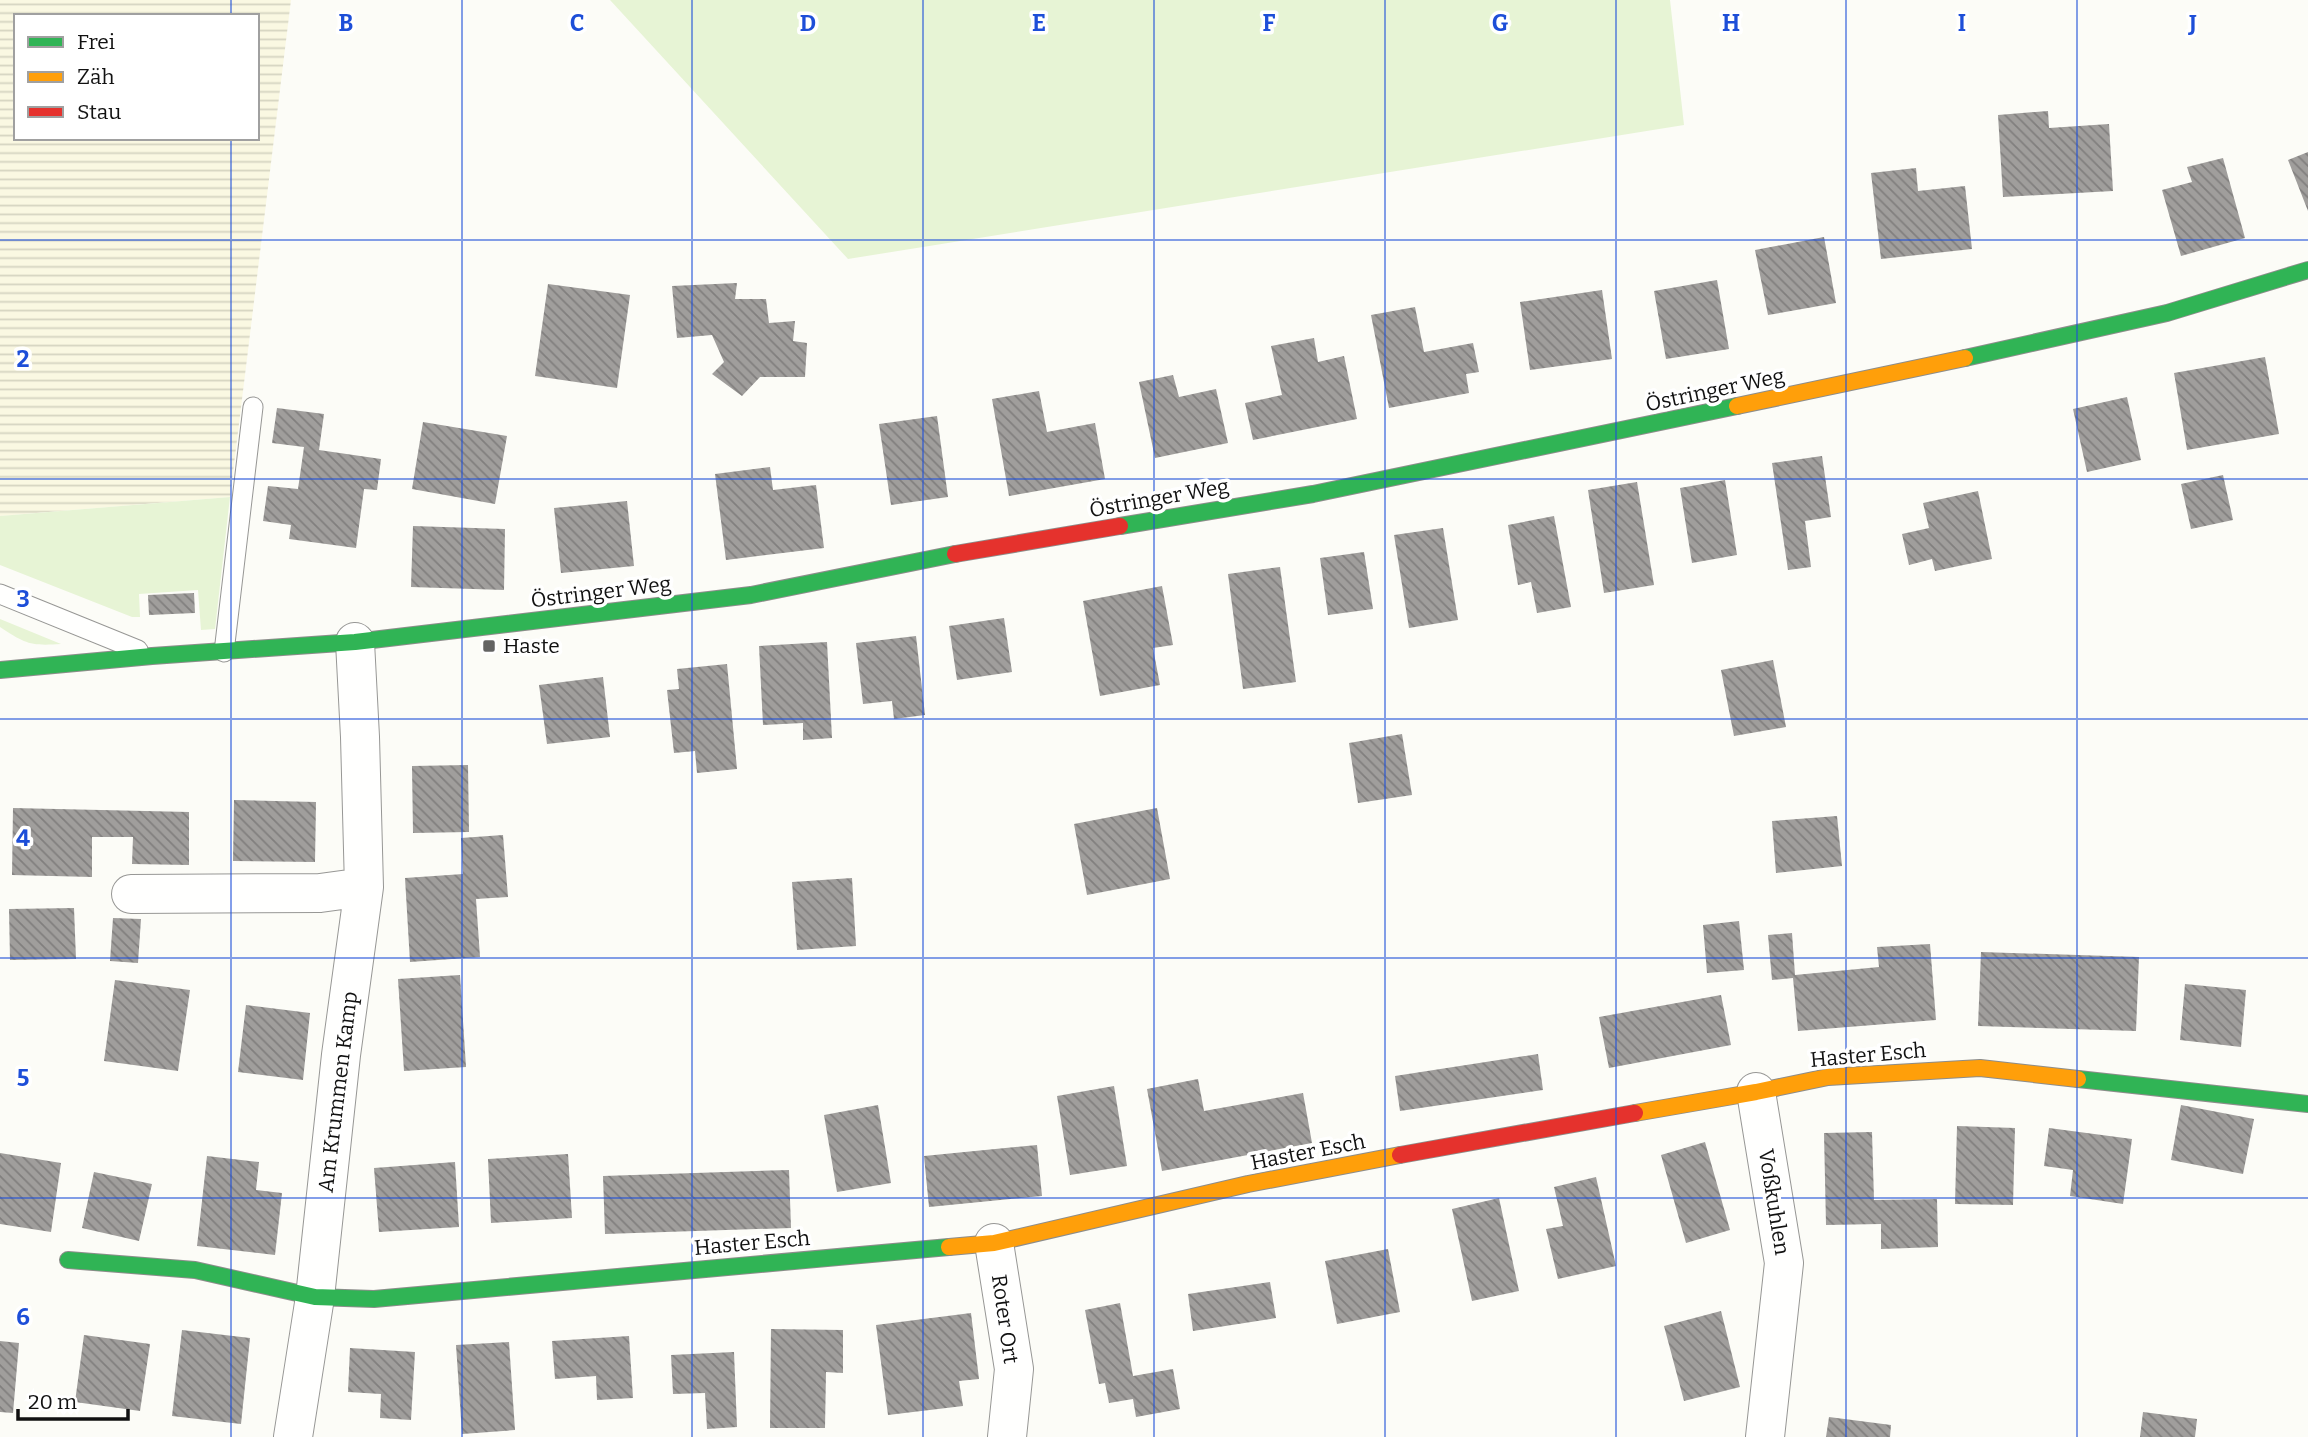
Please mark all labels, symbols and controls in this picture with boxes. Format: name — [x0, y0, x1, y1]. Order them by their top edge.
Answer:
text: B — [339, 9, 353, 37]
text: C — [570, 9, 584, 37]
text: D — [800, 9, 816, 37]
text: E — [1032, 9, 1046, 37]
text: F — [1263, 9, 1276, 37]
text: G — [1492, 9, 1509, 37]
text: H — [1722, 9, 1740, 37]
text: I — [1958, 9, 1966, 37]
text: J — [2187, 9, 2197, 37]
legend — [14, 14, 259, 140]
text: Frei — [77, 29, 115, 55]
text: Zäh — [77, 64, 115, 90]
text: Stau — [77, 99, 121, 125]
text: 2 — [17, 345, 30, 373]
street label: Östringer Weg — [1643, 363, 1787, 417]
street label: Östringer Weg — [1087, 473, 1231, 523]
street label: Östringer Weg — [529, 570, 673, 614]
text: 3 — [16, 585, 30, 613]
place label: Haste — [503, 633, 560, 659]
marker: Haste — [481, 638, 497, 654]
text: 4 — [16, 824, 30, 852]
street label: Am Krummen Kamp — [313, 990, 363, 1194]
street label: Haster Esch — [1809, 1037, 1927, 1073]
text: 5 — [17, 1064, 29, 1092]
street label: Haster Esch — [1248, 1128, 1368, 1176]
street label: Voßkuhlen — [1753, 1147, 1795, 1257]
street label: Haster Esch — [693, 1225, 811, 1261]
street label: Roter Ort — [986, 1273, 1024, 1366]
text: 6 — [16, 1303, 30, 1331]
scale bar — [18, 1378, 128, 1422]
text: 20 m — [28, 1389, 77, 1415]

